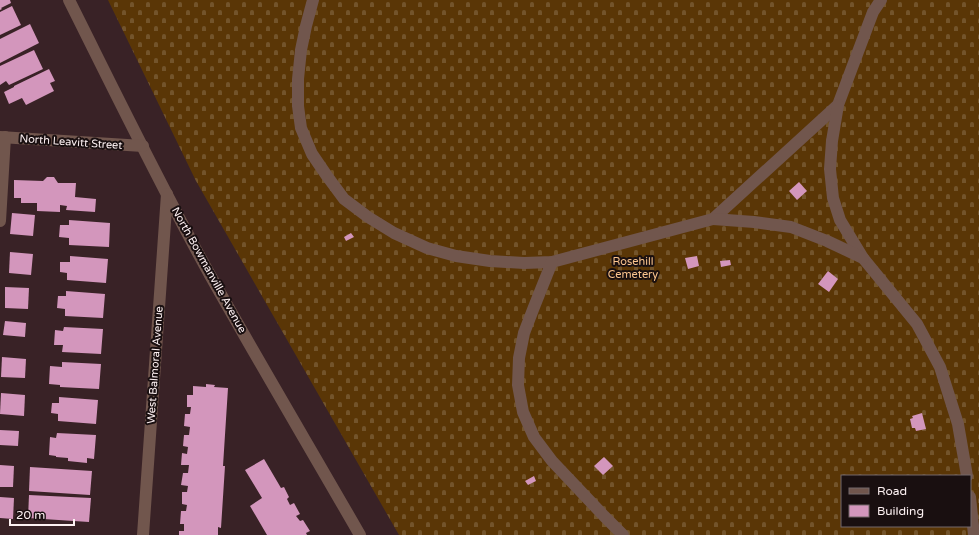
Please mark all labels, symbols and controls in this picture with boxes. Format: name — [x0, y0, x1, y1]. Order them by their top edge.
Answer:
street label: North Leavitt Street — [19, 132, 123, 152]
street label: North Bowmanville Avenue — [169, 205, 249, 335]
park label: Rosehill Cemetery — [608, 255, 658, 281]
street label: West Balmoral Avenue — [144, 306, 166, 424]
legend — [841, 475, 971, 527]
text: Road — [877, 484, 907, 498]
scale bar — [10, 501, 74, 527]
text: Building — [877, 504, 924, 518]
text: 20 m — [16, 508, 45, 522]

